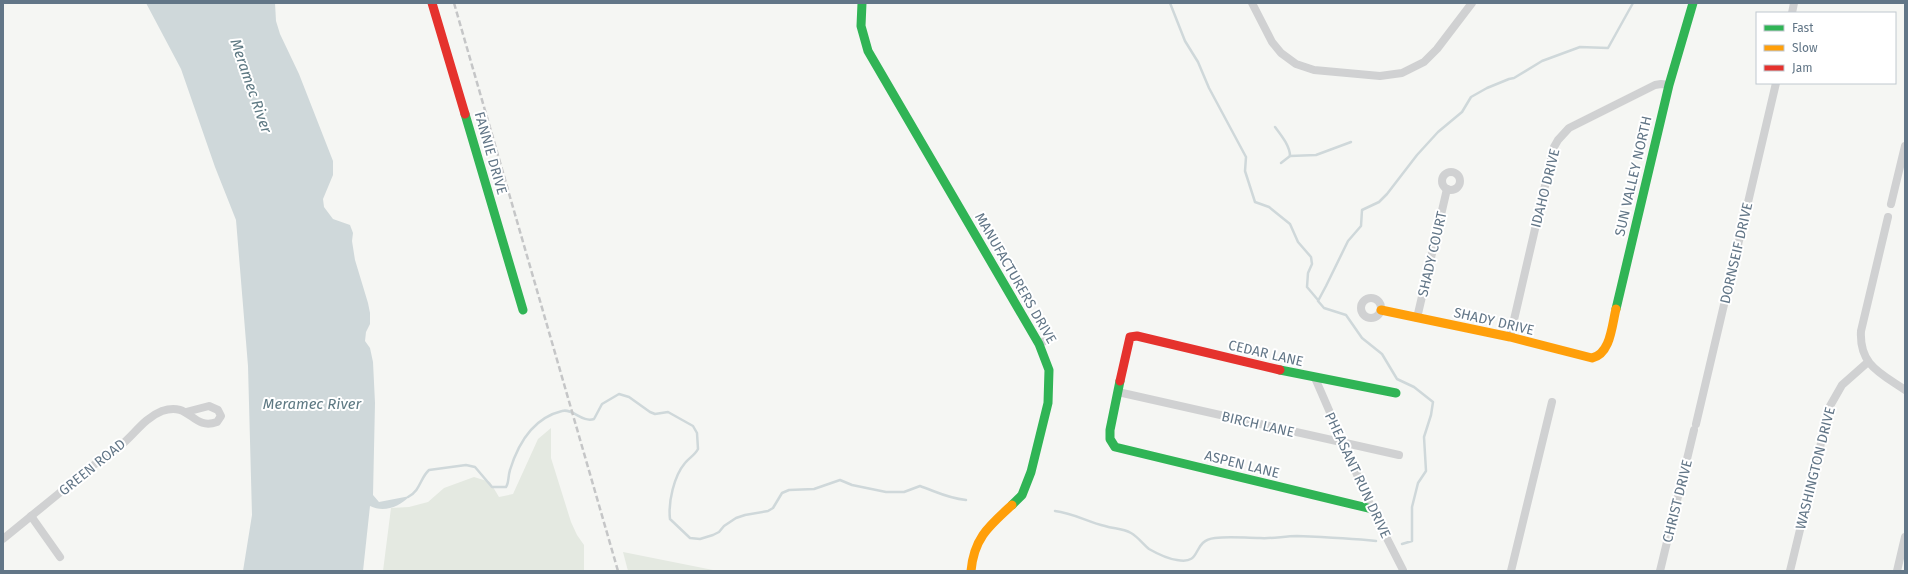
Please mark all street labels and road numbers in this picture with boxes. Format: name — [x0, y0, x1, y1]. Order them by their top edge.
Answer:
street label: FANNIE DRIVE — [471, 110, 510, 197]
street label: SUN VALLEY NORTH — [1611, 114, 1656, 238]
street label: IDAHO DRIVE — [1527, 147, 1564, 229]
street label: DORNSEIF DRIVE — [1717, 201, 1756, 305]
street label: SHADY COURT — [1414, 209, 1451, 298]
street label: MANUFACTURERS DRIVE — [971, 210, 1060, 347]
street label: SHADY DRIVE — [1452, 304, 1536, 339]
street label: CEDAR LANE — [1227, 337, 1305, 370]
street label: WASHINGTON DRIVE — [1792, 405, 1839, 531]
street label: BIRCH LANE — [1220, 408, 1296, 441]
street label: PHEASANT RUN DRIVE — [1321, 410, 1394, 541]
street label: GREEN ROAD — [56, 435, 129, 499]
street label: ASPEN LANE — [1203, 447, 1281, 482]
street label: CHRIST DRIVE — [1659, 458, 1696, 544]

